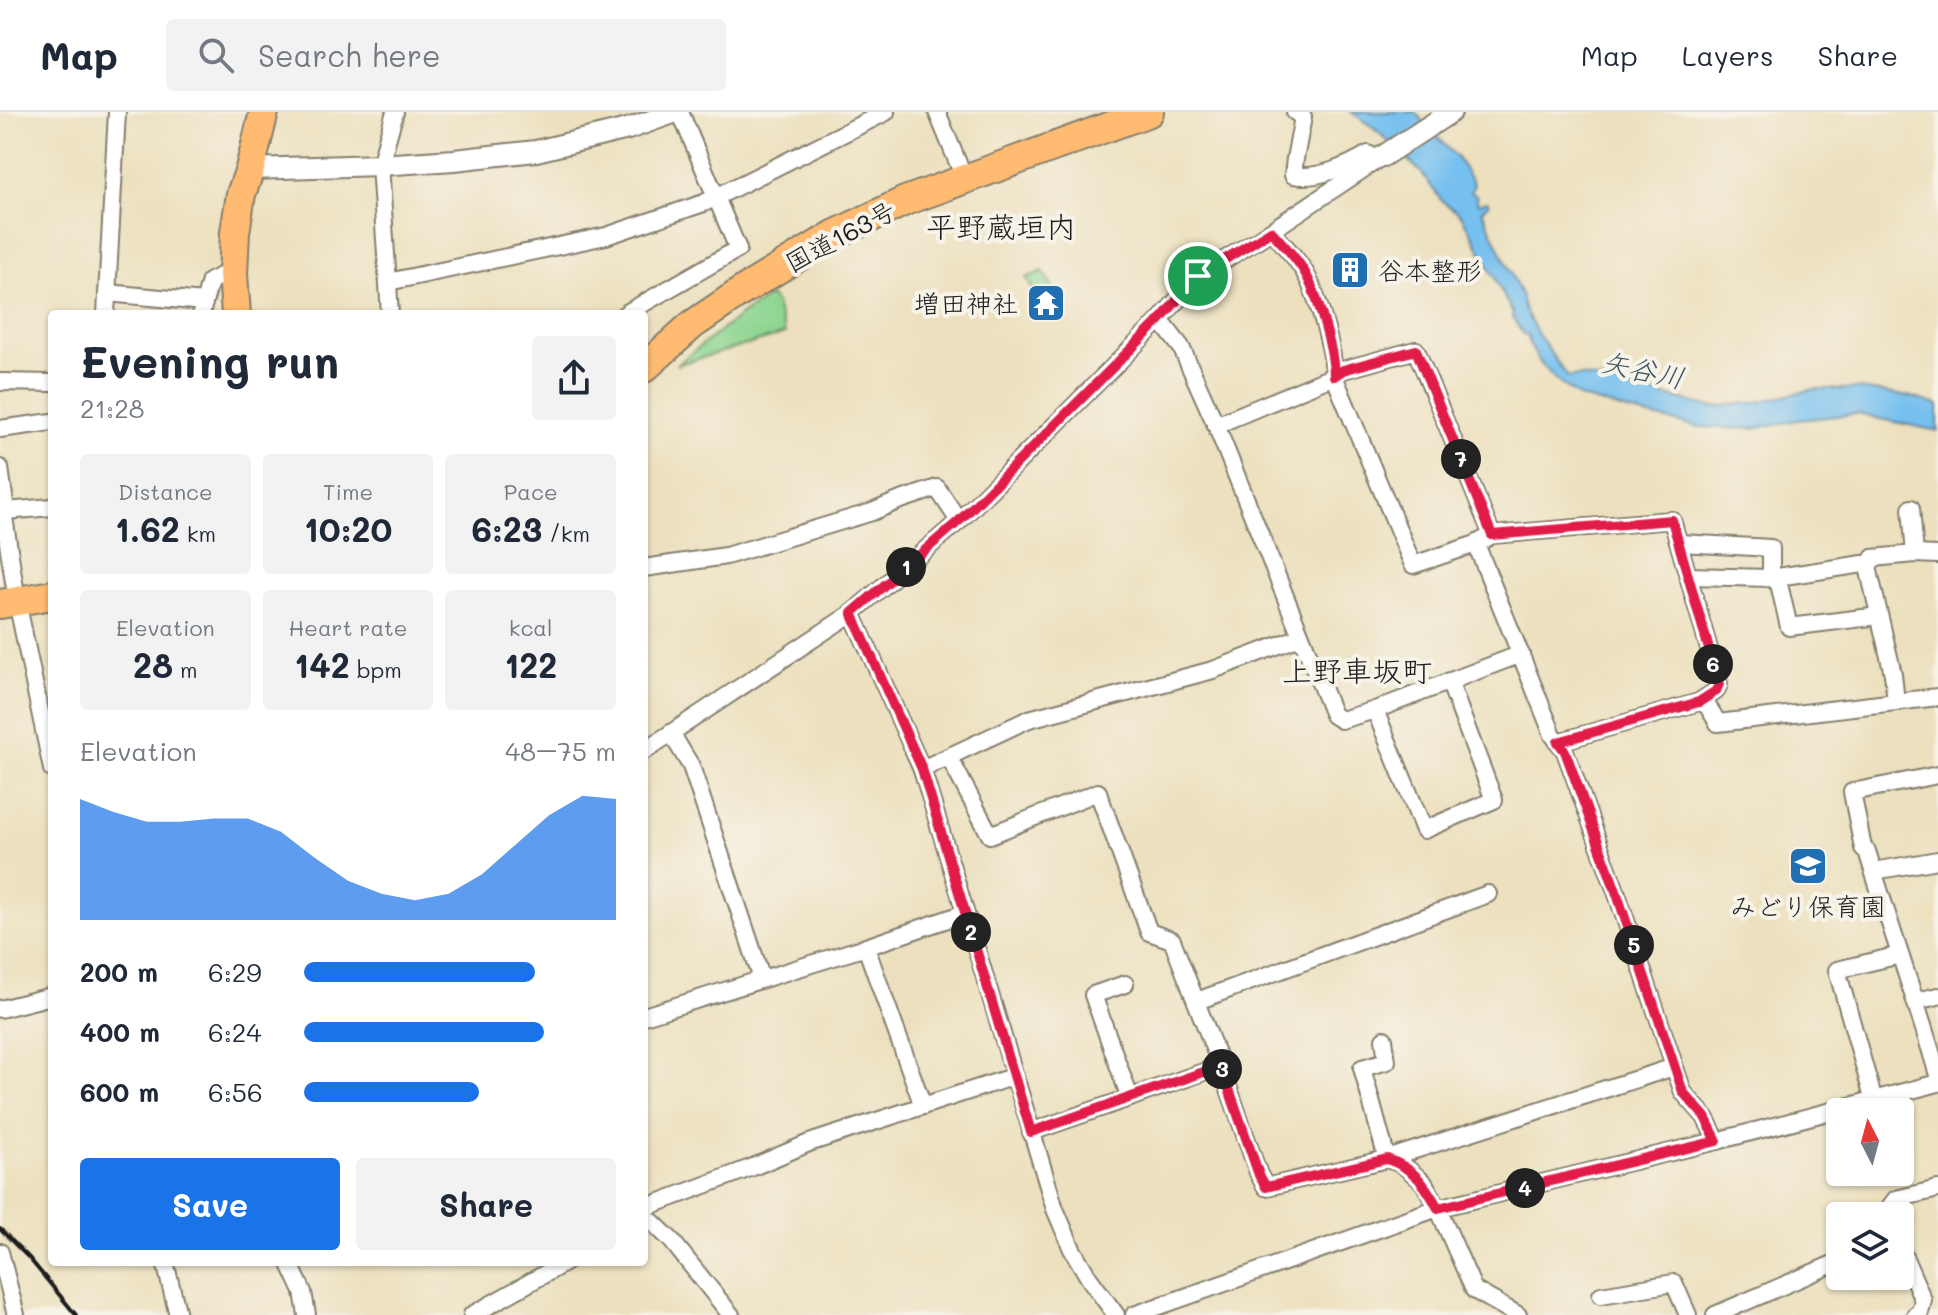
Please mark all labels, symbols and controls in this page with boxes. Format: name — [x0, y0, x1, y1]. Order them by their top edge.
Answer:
search box — [166, 19, 726, 91]
text: Map — [40, 30, 118, 80]
icon: search — [194, 33, 238, 77]
text: Search here — [258, 35, 441, 75]
text: Map — [1581, 37, 1638, 73]
text: Layers — [1682, 37, 1774, 73]
text: Share — [1818, 37, 1898, 73]
street label: 国道163号 — [779, 193, 901, 279]
district label: 平野蔵垣内 — [926, 206, 1076, 246]
pin — [1164, 242, 1232, 310]
building icon: 谷本整形 — [1329, 249, 1371, 291]
place label: 谷本整形 — [1378, 253, 1482, 287]
icon: arrive — [1176, 254, 1220, 298]
temple icon: 増田神社 — [1025, 282, 1067, 324]
place label: 増田神社 — [914, 286, 1018, 320]
text: Evening run — [80, 332, 339, 389]
button: share — [532, 336, 616, 420]
water label: 矢谷川 — [1598, 343, 1688, 395]
text: 21:28 — [80, 391, 144, 425]
pin: 7 — [1441, 439, 1481, 479]
text: 7 — [1455, 444, 1467, 473]
text: Distance — [118, 477, 213, 506]
text: Time — [323, 477, 373, 506]
text: Pace — [504, 477, 558, 506]
text: 1.62 — [115, 506, 180, 551]
text: 10:20 — [304, 506, 392, 551]
text: 6:23 — [471, 506, 542, 551]
text: km — [180, 519, 216, 548]
text: /km — [542, 519, 590, 548]
pin: 1 — [886, 547, 926, 587]
text: 1 — [901, 552, 911, 581]
text: Elevation — [116, 613, 215, 642]
text: Heart rate — [289, 613, 407, 642]
text: kcal — [509, 613, 553, 642]
text: 28 — [133, 642, 173, 687]
text: 142 — [294, 642, 350, 687]
text: 122 — [504, 642, 557, 687]
pin: 6 — [1693, 644, 1733, 684]
text: 6 — [1706, 649, 1720, 678]
district label: 上野車坂町 — [1282, 650, 1432, 690]
text: m — [173, 655, 198, 684]
text: bpm — [350, 655, 402, 684]
text: Elevation — [80, 734, 197, 768]
text: 48–75 m — [505, 734, 616, 768]
school or university icon: みどり保育園 — [1787, 845, 1829, 887]
place label: みどり保育園 — [1730, 889, 1886, 923]
pin: 2 — [951, 912, 991, 952]
text: 2 — [965, 917, 977, 946]
pin: 5 — [1614, 925, 1654, 965]
text: 5 — [1628, 930, 1640, 959]
text: 200 m — [80, 955, 158, 989]
text: 6:29 — [208, 955, 262, 989]
text: 400 m — [80, 1015, 160, 1049]
text: 6:24 — [208, 1015, 262, 1049]
pin: 3 — [1202, 1049, 1242, 1089]
text: 3 — [1215, 1054, 1229, 1083]
text: 600 m — [80, 1075, 159, 1109]
text: 6:56 — [208, 1075, 263, 1109]
north arrow — [1826, 1098, 1914, 1186]
map controls — [1826, 1098, 1914, 1290]
button: Save — [80, 1158, 340, 1250]
button: Share — [356, 1158, 616, 1250]
pin: 4 — [1505, 1168, 1545, 1208]
text: 4 — [1518, 1173, 1532, 1202]
button: layers — [1826, 1202, 1914, 1290]

